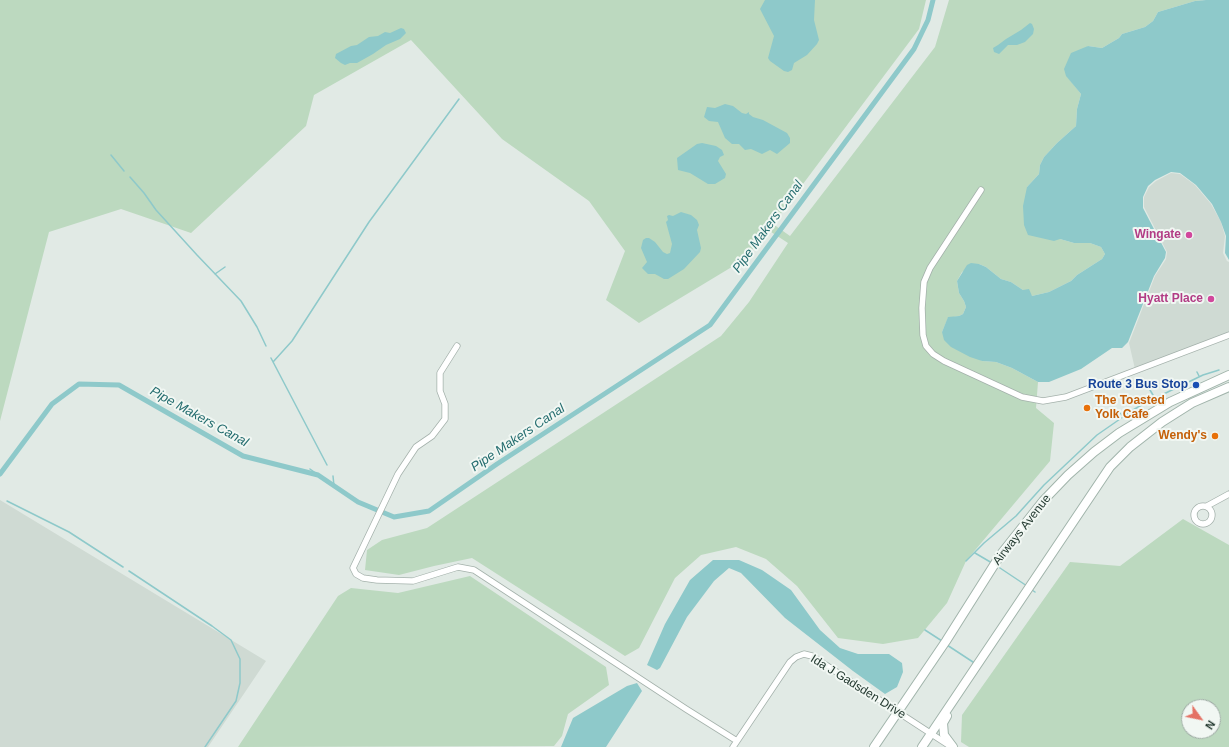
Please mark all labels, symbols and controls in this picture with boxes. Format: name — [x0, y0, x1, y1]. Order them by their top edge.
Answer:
water label: Pipe Makers Canal — [729, 178, 807, 276]
place label: Wingate — [1134, 228, 1181, 242]
marker: Wingate — [1184, 230, 1194, 240]
place label: Hyatt Place — [1138, 292, 1203, 306]
marker: Hyatt Place — [1206, 294, 1216, 304]
place label: Route 3 Bus Stop — [1088, 378, 1188, 392]
marker: Route 3 Bus Stop — [1191, 380, 1201, 390]
water label: Pipe Makers Canal — [147, 384, 251, 450]
place label: The Toasted Yolk Cafe — [1095, 394, 1165, 422]
water label: Pipe Makers Canal — [468, 401, 568, 475]
marker: The Toasted Yolk Cafe — [1082, 403, 1092, 413]
place label: Wendy's — [1158, 429, 1207, 443]
marker: Wendy's — [1210, 431, 1220, 441]
street label: Airways Avenue — [990, 492, 1054, 568]
street label: Ida J Gadsden Drive — [808, 652, 908, 722]
north arrow — [1181, 699, 1221, 739]
text: N — [1203, 718, 1217, 732]

